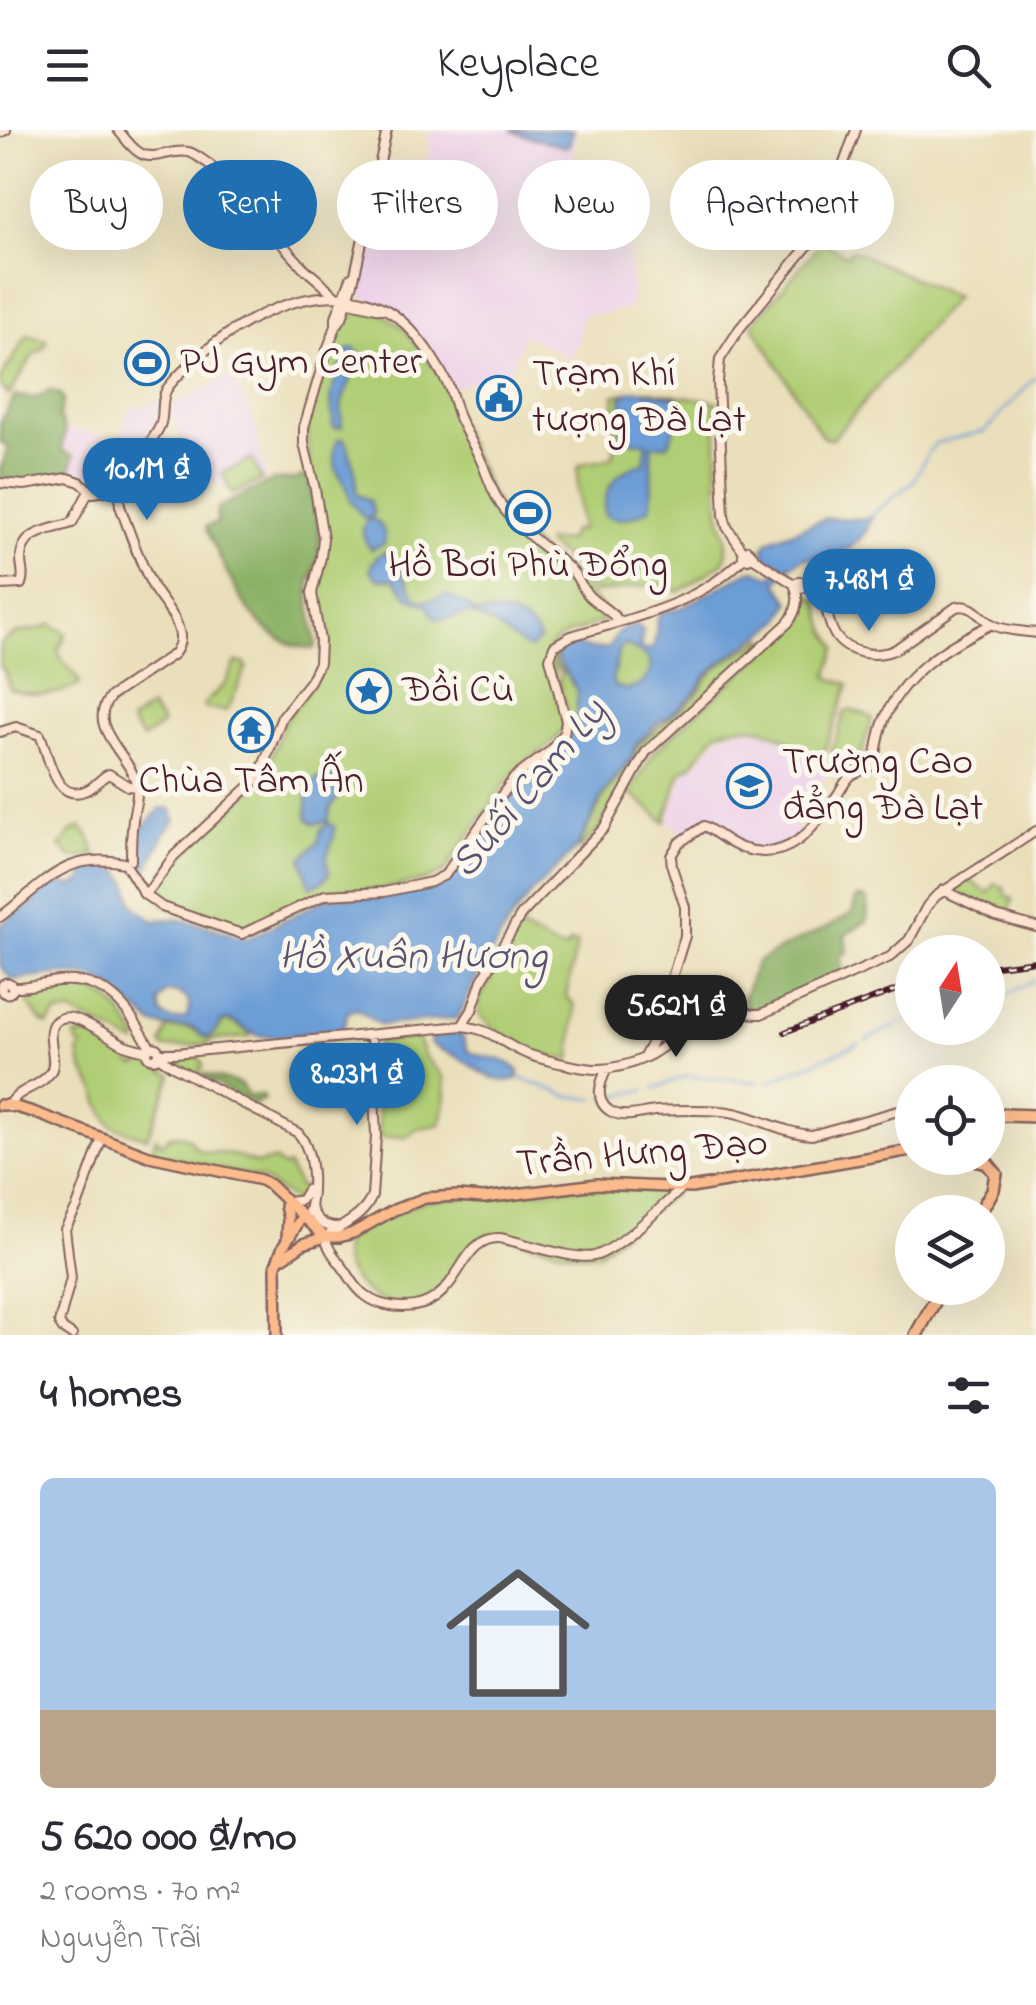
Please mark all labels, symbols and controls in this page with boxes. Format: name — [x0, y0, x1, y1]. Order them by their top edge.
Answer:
text: Keyplace — [437, 32, 599, 98]
icon: menu — [40, 38, 95, 93]
icon: search — [941, 38, 996, 93]
chip: Buy — [30, 160, 163, 250]
chip: Rent — [183, 160, 317, 250]
chip: Filters — [337, 160, 498, 250]
chip: New — [518, 160, 650, 250]
chip: Apartment — [670, 160, 894, 250]
place label: PJ Gym Center — [180, 334, 423, 393]
sports icon: PJ Gym Center — [124, 340, 170, 386]
place label: Trạm Khí tượng Đà Lạt — [532, 346, 746, 451]
public building icon: Trạm Khí tượng Đà Lạt — [476, 375, 522, 421]
pin: 10.1M ₫ — [55, 438, 239, 523]
text: 10.1M ₫ — [105, 447, 189, 494]
sports icon: Hồ Bơi Phù Đổng — [505, 490, 551, 536]
place label: Hồ Bơi Phù Đổng — [388, 537, 668, 596]
pin: 7.48M ₫ — [777, 549, 961, 634]
text: 7.48M ₫ — [824, 558, 914, 605]
place label: Đồi Cù — [401, 662, 514, 721]
place icon: Đồi Cù — [346, 668, 392, 714]
water label: Suối Cam Ly — [436, 685, 624, 892]
temple icon: Chùa Tâm Ấn — [228, 707, 274, 753]
place label: Trường Cao đẳng Đà Lạt — [782, 734, 983, 839]
place label: Chùa Tâm Ấn — [138, 750, 364, 812]
school or university icon: Trường Cao đẳng Đà Lạt — [726, 763, 772, 809]
water label: Hồ Xuân Hương — [279, 927, 548, 989]
north arrow — [895, 935, 1005, 1045]
map controls — [895, 935, 1005, 1305]
pin: 5.62M ₫ — [584, 975, 768, 1060]
text: 5.62M ₫ — [626, 984, 726, 1031]
pin: 8.23M ₫ — [265, 1043, 449, 1128]
text: 8.23M ₫ — [311, 1052, 403, 1099]
button: locate — [895, 1065, 1005, 1175]
street label: Trần Hưng Đạo — [514, 1115, 770, 1195]
button: layers — [895, 1195, 1005, 1305]
text: 4 homes — [40, 1365, 182, 1426]
icon: filters — [941, 1368, 996, 1423]
icon: home — [428, 1543, 608, 1723]
text: 5 620 000 ₫/mo — [40, 1808, 297, 1869]
text: 2 rooms · 70 m² — [40, 1869, 240, 1916]
text: Nguyễn Trãi — [40, 1916, 201, 1963]

